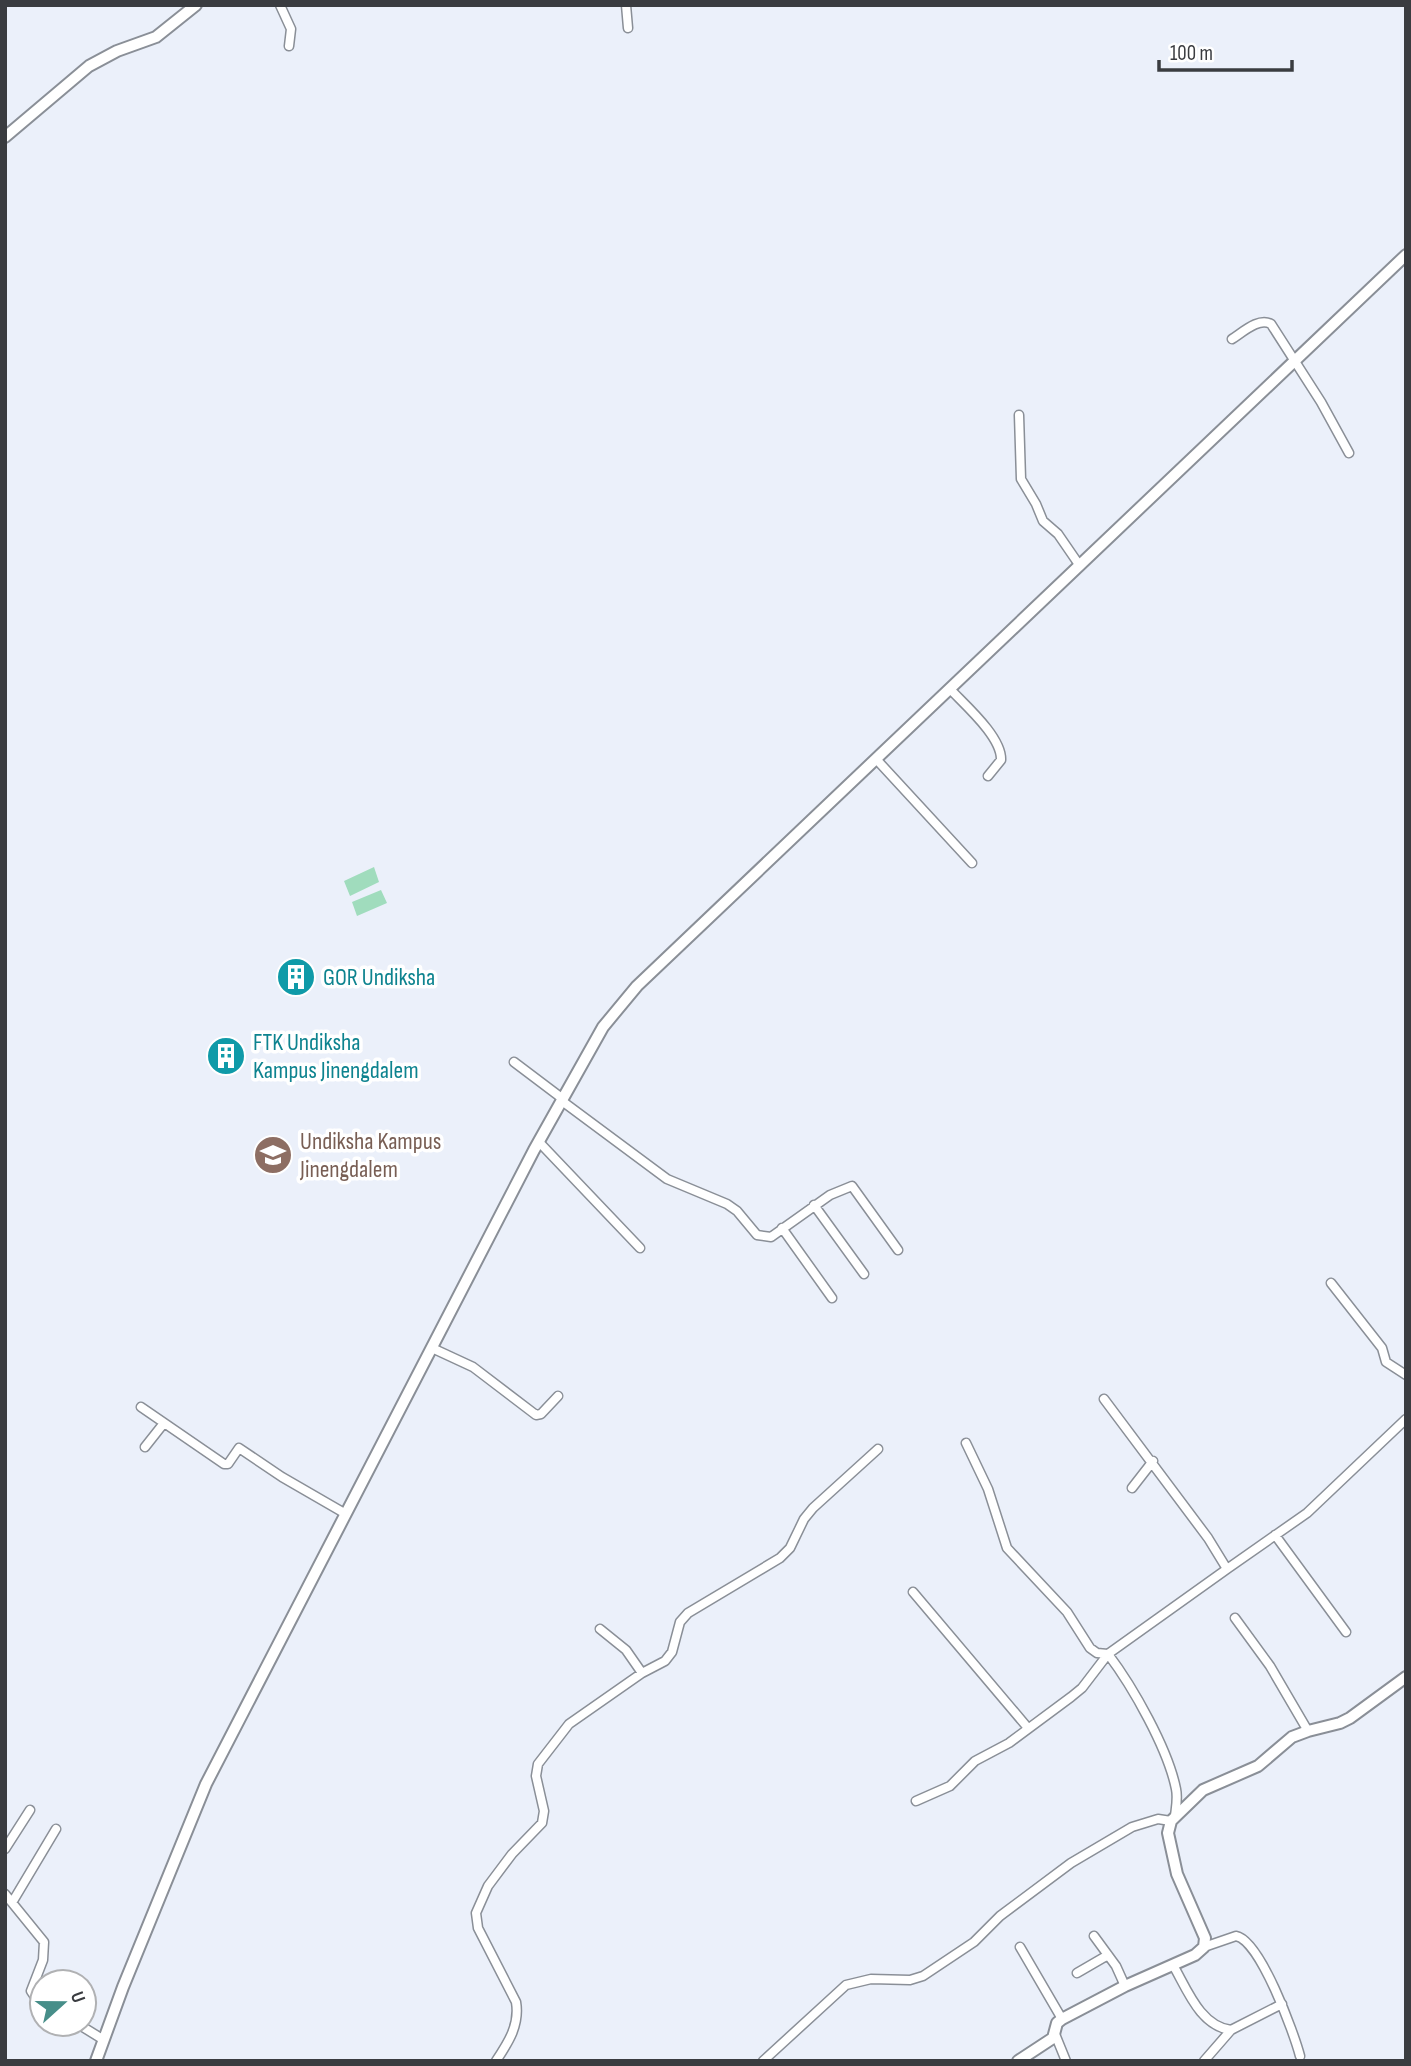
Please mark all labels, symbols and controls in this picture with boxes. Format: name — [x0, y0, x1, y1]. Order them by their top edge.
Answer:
scale bar — [1159, 28, 1292, 72]
text: 100 m — [1170, 41, 1213, 66]
building icon: GOR Undiksha — [275, 956, 317, 998]
place label: GOR Undiksha — [323, 963, 435, 992]
place label: FTK Undiksha Kampus Jinengdalem — [253, 1028, 419, 1085]
building icon: FTK Undiksha Kampus Jinengdalem — [205, 1035, 247, 1077]
place label: Undiksha Kampus Jinengdalem — [299, 1127, 441, 1184]
school or university icon: Undiksha Kampus Jinengdalem — [252, 1134, 294, 1176]
north arrow — [28, 1968, 98, 2038]
text: U — [65, 1989, 90, 2006]

